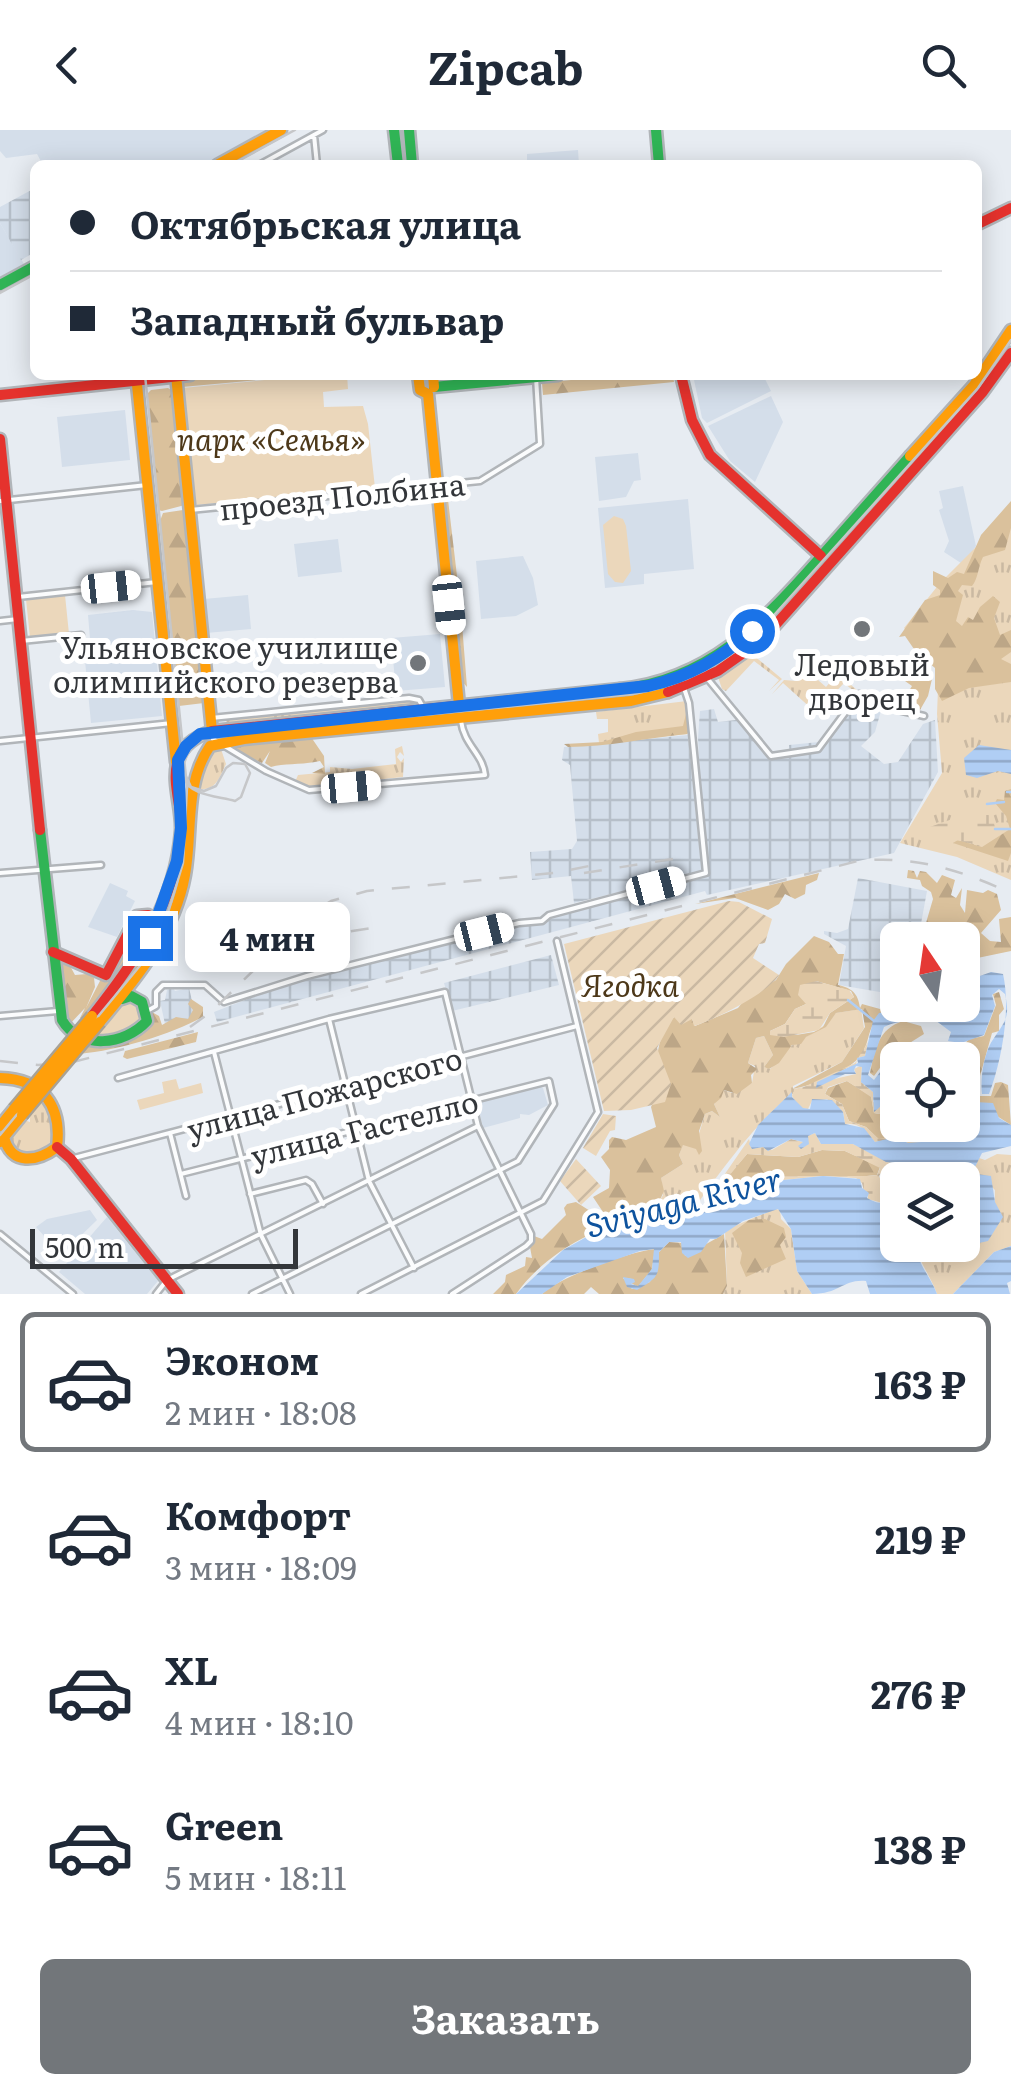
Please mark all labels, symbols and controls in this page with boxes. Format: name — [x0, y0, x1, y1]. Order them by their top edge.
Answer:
text: Zipcab — [428, 32, 583, 99]
icon: back — [40, 38, 95, 93]
icon: search — [916, 38, 971, 93]
text: Октябрьская улица — [130, 194, 521, 251]
text: Западный бульвар — [130, 290, 504, 347]
park label: парк «Семья» — [177, 416, 365, 460]
street label: проезд Полбина — [217, 460, 468, 530]
car — [80, 569, 142, 605]
car — [431, 574, 467, 636]
route start — [730, 609, 775, 654]
marker: Ледовый дворец — [851, 618, 873, 640]
place label: Ульяновское училище олимпийского резерва — [53, 624, 399, 702]
place label: Ледовый дворец — [794, 641, 930, 719]
marker: Ульяновское училище олимпийского резерва — [407, 652, 429, 674]
car — [320, 769, 382, 805]
car — [623, 864, 689, 908]
callout: 4 мин — [185, 903, 350, 973]
car — [451, 910, 517, 954]
text: 4 мин — [220, 913, 315, 961]
route end — [128, 916, 173, 961]
north arrow — [880, 922, 980, 1022]
map controls — [880, 922, 980, 1262]
park label: Ягодка — [581, 962, 679, 1006]
street label: улица Пожарского — [181, 1034, 467, 1150]
button: locate — [880, 1042, 980, 1142]
street label: улица Гастелло — [246, 1077, 482, 1177]
water label: Sviyaga River — [580, 1152, 786, 1248]
button: layers — [880, 1162, 980, 1262]
scale bar — [30, 1224, 298, 1268]
text: 500 m — [45, 1225, 124, 1267]
text: Эконом — [165, 1330, 319, 1387]
icon: car — [45, 1337, 135, 1427]
text: 163 ₽ — [874, 1354, 966, 1411]
text: 2 мин · 18:08 — [165, 1387, 357, 1435]
text: Комфорт — [165, 1485, 351, 1542]
icon: car — [45, 1492, 135, 1582]
text: 219 ₽ — [875, 1509, 966, 1566]
text: 3 мин · 18:09 — [165, 1542, 357, 1590]
text: XL — [165, 1640, 218, 1697]
icon: car — [45, 1647, 135, 1737]
text: 276 ₽ — [871, 1664, 966, 1721]
text: 4 мин · 18:10 — [165, 1697, 353, 1745]
text: Green — [165, 1795, 283, 1852]
icon: car — [45, 1802, 135, 1892]
text: 138 ₽ — [874, 1819, 966, 1876]
text: 5 мин · 18:11 — [165, 1852, 347, 1900]
button: Заказать — [40, 1959, 971, 2074]

